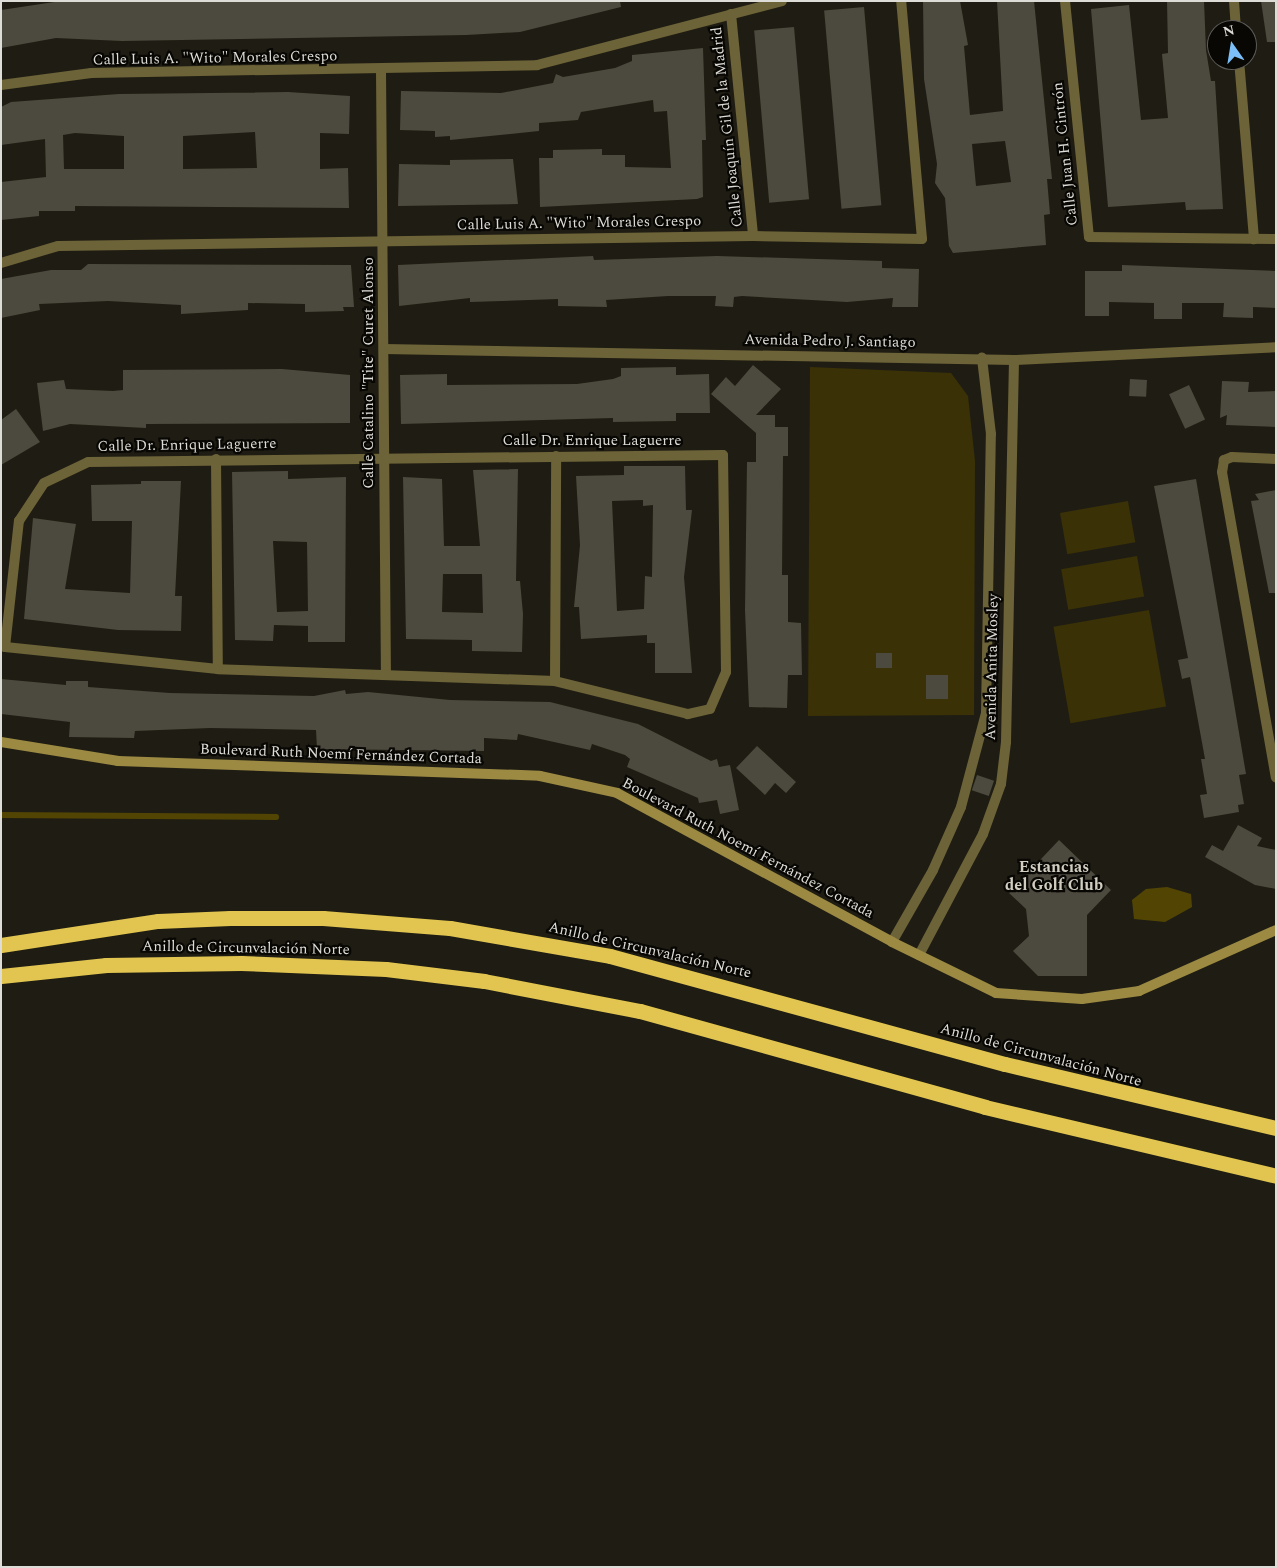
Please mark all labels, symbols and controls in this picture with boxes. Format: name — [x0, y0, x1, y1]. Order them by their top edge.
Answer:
text: N — [1221, 19, 1237, 42]
north arrow — [1207, 20, 1257, 70]
street label: Calle Joaquín Gil de la Madrid — [708, 26, 746, 228]
street label: Calle Luis A. "Wito" Morales Crespo — [93, 47, 337, 69]
street label: Calle Juan H. Cintrón — [1049, 81, 1081, 227]
street label: Calle Luis A. "Wito" Morales Crespo — [457, 212, 701, 234]
street label: Calle Catalino "Tite" Curet Alonso — [360, 257, 378, 489]
street label: Avenida Pedro J. Santiago — [744, 331, 916, 351]
street label: Calle Dr. Enrique Laguerre — [502, 432, 682, 450]
street label: Calle Dr. Enrique Laguerre — [97, 434, 277, 456]
street label: Avenida Anita Mosley — [982, 593, 1002, 741]
street label: Boulevard Ruth Noemí Fernández Cortada — [200, 740, 482, 768]
street label: Boulevard Ruth Noemí Fernández Cortada — [619, 774, 877, 922]
district label: Estancias del Golf Club — [1005, 857, 1103, 895]
street label: Anillo de Circunvalación Norte — [547, 918, 753, 982]
street label: Anillo de Circunvalación Norte — [142, 937, 350, 959]
street label: Anillo de Circunvalación Norte — [938, 1019, 1144, 1091]

